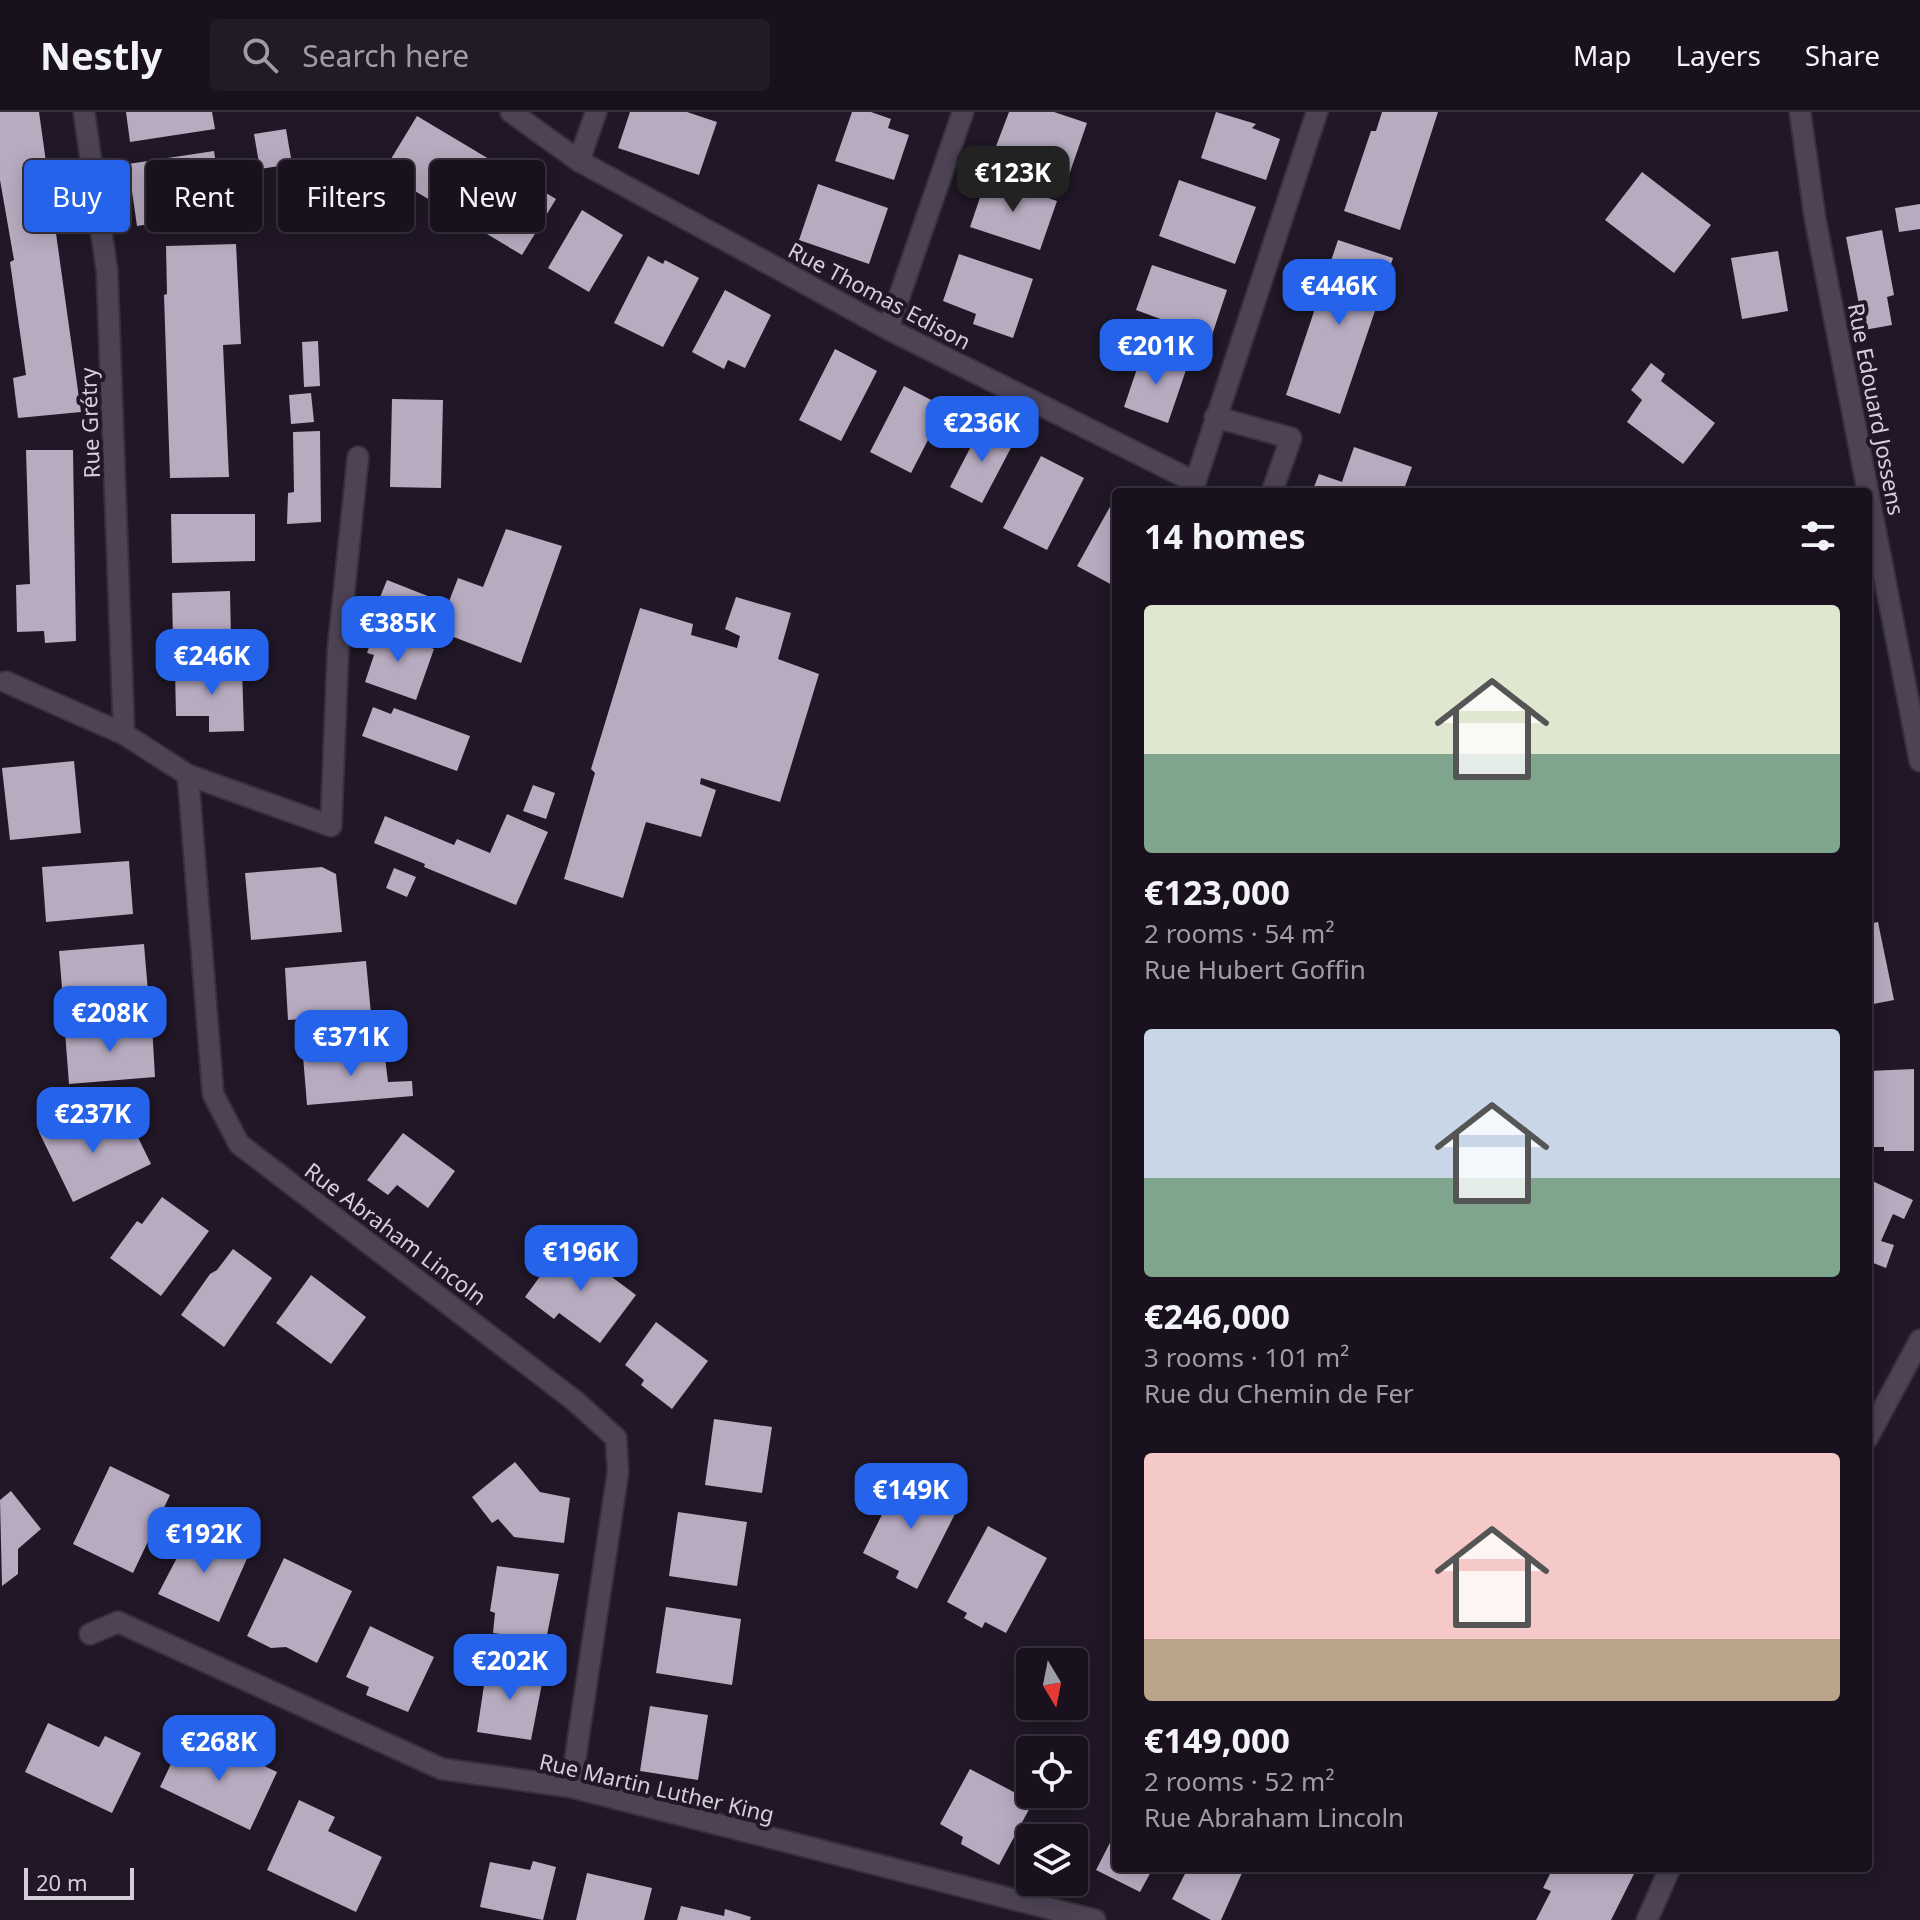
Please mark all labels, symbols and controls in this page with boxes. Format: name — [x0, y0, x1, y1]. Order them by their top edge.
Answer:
search box — [210, 19, 770, 91]
text: Nestly — [40, 29, 162, 81]
icon: search — [238, 33, 282, 77]
text: Search here — [302, 35, 469, 76]
text: Map — [1573, 36, 1631, 74]
text: Layers — [1675, 36, 1761, 74]
text: Share — [1805, 36, 1880, 74]
pin: €123K — [957, 146, 1069, 214]
text: €123K — [975, 154, 1051, 190]
chip: Buy — [24, 160, 130, 232]
chip: Rent — [146, 160, 262, 232]
chip: Filters — [278, 160, 414, 232]
chip: New — [430, 160, 545, 232]
street label: Rue Thomas Edison — [784, 234, 976, 356]
pin: €446K — [1283, 259, 1395, 327]
text: €446K — [1301, 267, 1377, 303]
street label: Rue Edouard Jossens — [1842, 300, 1912, 518]
pin: €201K — [1100, 319, 1212, 387]
text: €201K — [1118, 327, 1194, 363]
street label: Rue Grétry — [72, 366, 106, 479]
pin: €236K — [926, 396, 1038, 464]
text: €236K — [944, 404, 1020, 440]
text: 14 homes — [1144, 513, 1306, 559]
icon: filters — [1796, 514, 1840, 558]
pin: €385K — [342, 596, 454, 664]
text: €385K — [360, 604, 436, 640]
pin: €246K — [156, 629, 268, 697]
text: €246K — [174, 637, 250, 673]
icon: home — [1420, 657, 1564, 801]
text: €123,000 — [1144, 869, 1290, 915]
text: 2 rooms · 54 m² — [1144, 915, 1334, 951]
text: Rue Hubert Goffin — [1144, 951, 1366, 987]
pin: €208K — [54, 986, 166, 1054]
text: €208K — [72, 994, 148, 1030]
pin: €371K — [295, 1010, 407, 1078]
text: €371K — [313, 1018, 389, 1054]
icon: home — [1420, 1081, 1564, 1225]
pin: €237K — [37, 1087, 149, 1155]
text: €237K — [55, 1095, 131, 1131]
street label: Rue Abraham Lincoln — [299, 1155, 493, 1311]
pin: €196K — [525, 1225, 637, 1293]
text: €196K — [543, 1233, 619, 1269]
text: €246,000 — [1144, 1293, 1290, 1339]
text: 3 rooms · 101 m² — [1144, 1339, 1349, 1375]
text: Rue du Chemin de Fer — [1144, 1375, 1414, 1411]
pin: €149K — [855, 1463, 967, 1531]
text: €149K — [873, 1471, 949, 1507]
icon: home — [1420, 1505, 1564, 1649]
pin: €192K — [148, 1507, 260, 1575]
text: €192K — [166, 1515, 242, 1551]
pin: €202K — [454, 1634, 566, 1702]
text: €202K — [472, 1642, 548, 1678]
north arrow — [1016, 1648, 1088, 1720]
map controls — [1016, 1648, 1088, 1896]
pin: €268K — [163, 1715, 275, 1783]
text: €149,000 — [1144, 1717, 1290, 1763]
text: €268K — [181, 1723, 257, 1759]
button: locate — [1016, 1736, 1088, 1808]
street label: Rue Martin Luther King — [537, 1745, 777, 1829]
text: 2 rooms · 52 m² — [1144, 1763, 1334, 1799]
text: Rue Abraham Lincoln — [1144, 1799, 1404, 1835]
button: layers — [1016, 1824, 1088, 1896]
scale bar — [24, 1864, 134, 1900]
text: 20 m — [36, 1867, 87, 1897]

